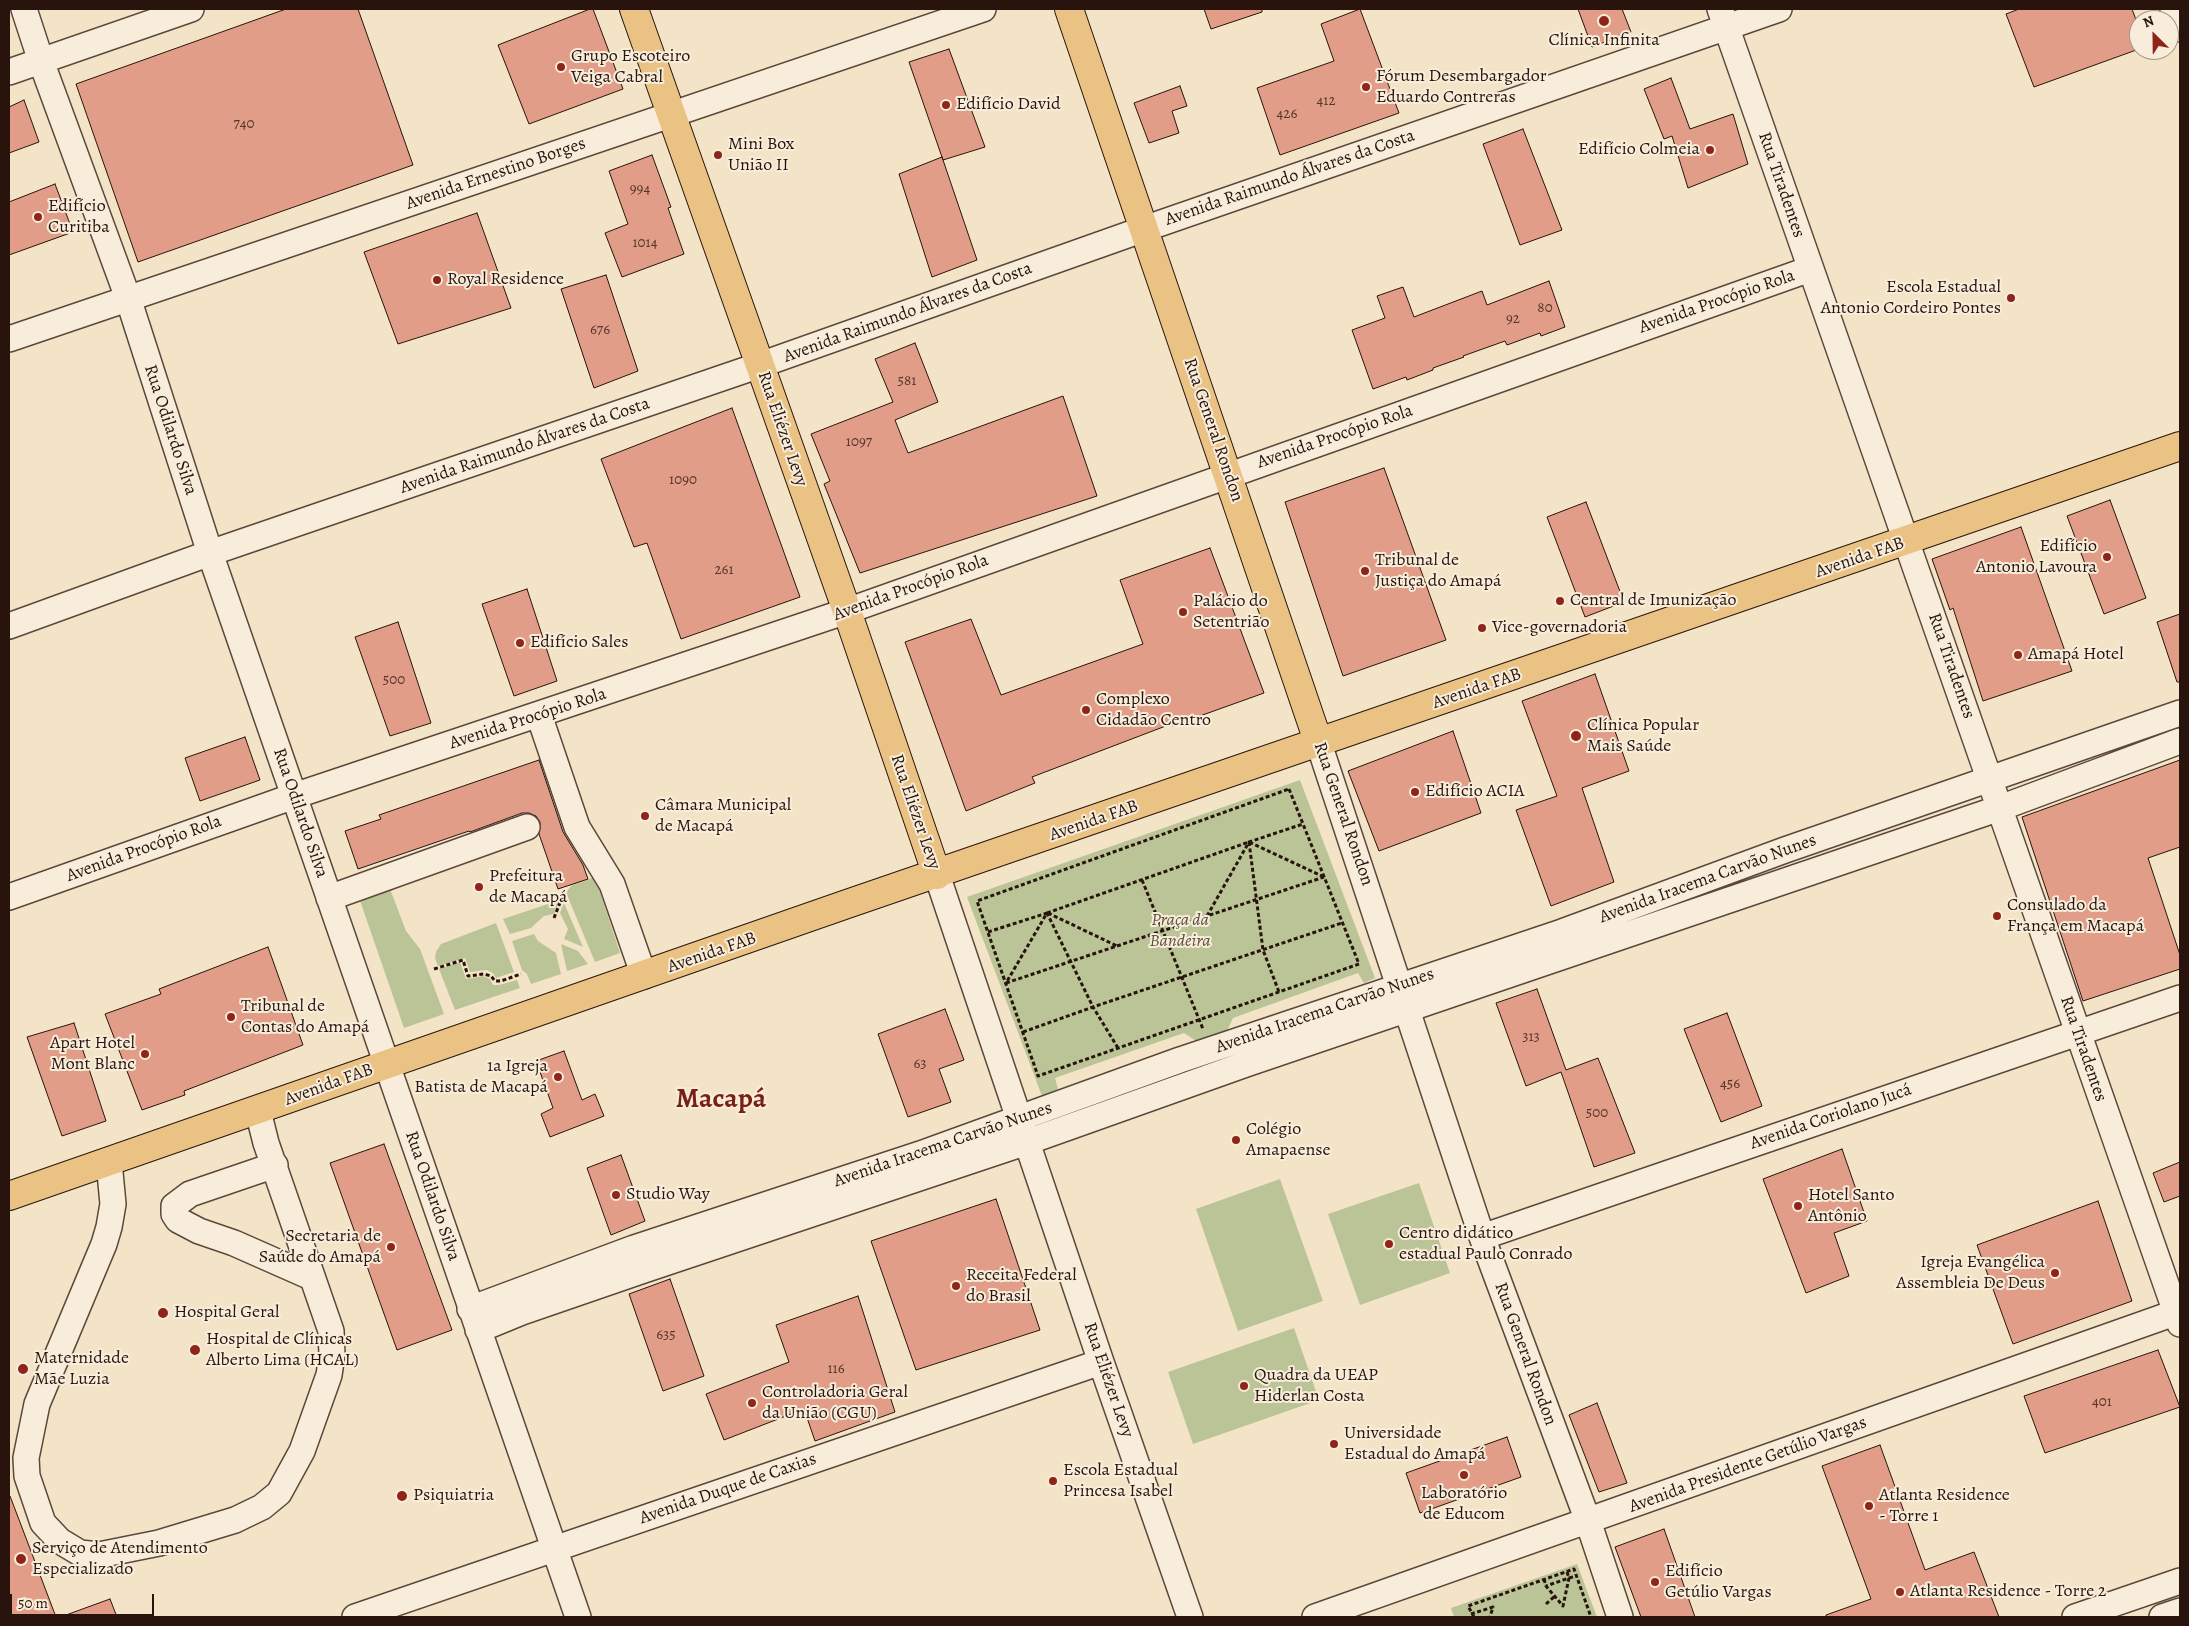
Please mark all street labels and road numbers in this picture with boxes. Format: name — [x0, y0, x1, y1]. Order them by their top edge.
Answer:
street label: Avenida Raimundo Álvares da Costa — [1162, 125, 1418, 231]
street label: Rua Tiradentes — [1753, 129, 1809, 241]
street label: Avenida Ernestino Borges — [403, 133, 589, 215]
street label: Avenida Raimundo Álvares da Costa — [781, 258, 1035, 368]
street label: Avenida Procópio Rola — [1636, 265, 1798, 339]
street label: Rua General Rondon — [1178, 355, 1248, 505]
street label: Rua Odilardo Silva — [139, 362, 201, 498]
street label: Rua Eliézer Levy — [752, 369, 812, 489]
street label: Avenida Raimundo Álvares da Costa — [397, 393, 653, 499]
street label: Avenida Procópio Rola — [1254, 400, 1416, 474]
street label: Avenida FAB — [1813, 533, 1907, 583]
street label: Avenida Procópio Rola — [830, 550, 992, 626]
street label: Rua Tiradentes — [1923, 610, 1979, 722]
street label: Avenida FAB — [1430, 664, 1524, 714]
street label: Avenida Procópio Rola — [447, 683, 609, 755]
street label: Rua General Rondon — [1308, 739, 1378, 889]
street label: Rua Odilardo Silva — [268, 745, 332, 881]
street label: Rua Eliézer Levy — [885, 752, 945, 872]
street label: Avenida FAB — [1047, 796, 1141, 846]
street label: Avenida Procópio Rola — [63, 811, 225, 887]
street label: Avenida Iracema Carvão Nunes — [1596, 830, 1820, 928]
street label: Avenida FAB — [665, 928, 759, 978]
street label: Avenida Iracema Carvão Nunes — [1213, 963, 1437, 1059]
street label: Rua Tiradentes — [2055, 993, 2111, 1105]
street label: Avenida FAB — [282, 1059, 376, 1111]
street label: Avenida Coriolano Jucá — [1747, 1079, 1915, 1155]
street label: Avenida Iracema Carvão Nunes — [831, 1097, 1055, 1193]
street label: Rua Odilardo Silva — [400, 1128, 464, 1264]
street label: Rua General Rondon — [1489, 1280, 1561, 1428]
street label: Rua Eliézer Levy — [1078, 1320, 1138, 1440]
street label: Avenida Presidente Getúlio Vargas — [1626, 1412, 1870, 1518]
street label: Avenida Duque de Caxias — [637, 1449, 819, 1529]

